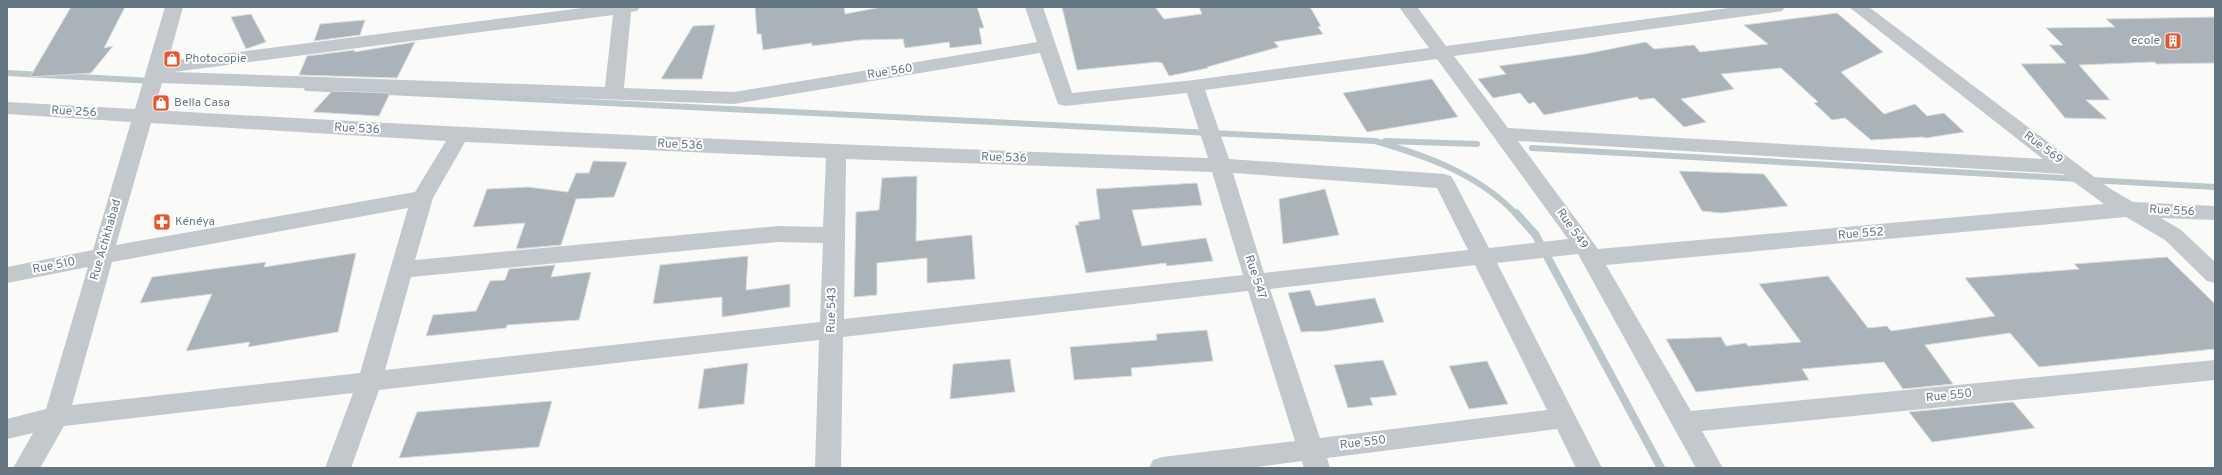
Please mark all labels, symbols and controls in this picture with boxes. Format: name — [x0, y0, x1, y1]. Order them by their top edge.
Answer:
building icon: ecole — [2163, 31, 2183, 51]
place label: ecole — [2131, 33, 2160, 49]
shop icon: Photocopie — [162, 49, 182, 69]
place label: Photocopie — [185, 51, 246, 67]
street label: Rue 560 — [866, 60, 914, 84]
shop icon: Bella Casa — [151, 93, 171, 113]
place label: Bella Casa — [174, 95, 230, 111]
street label: Rue 256 — [51, 103, 97, 121]
street label: Rue 536 — [334, 120, 380, 138]
street label: Rue 569 — [2020, 128, 2066, 168]
street label: Rue 536 — [657, 136, 703, 154]
street label: Rue 536 — [981, 149, 1027, 167]
street label: Rue Achkhabad — [87, 198, 125, 282]
street label: Rue 556 — [2149, 202, 2195, 220]
street label: Rue 549 — [1552, 206, 1592, 252]
pharmacy icon: Kénéya — [152, 212, 172, 232]
place label: Kénéya — [175, 214, 215, 230]
street label: Rue 552 — [1837, 224, 1885, 244]
street label: Rue 547 — [1240, 253, 1270, 301]
street label: Rue 510 — [31, 254, 77, 278]
street label: Rue 543 — [824, 287, 840, 333]
street label: Rue 550 — [1925, 386, 1973, 406]
street label: Rue 550 — [1339, 432, 1387, 454]

